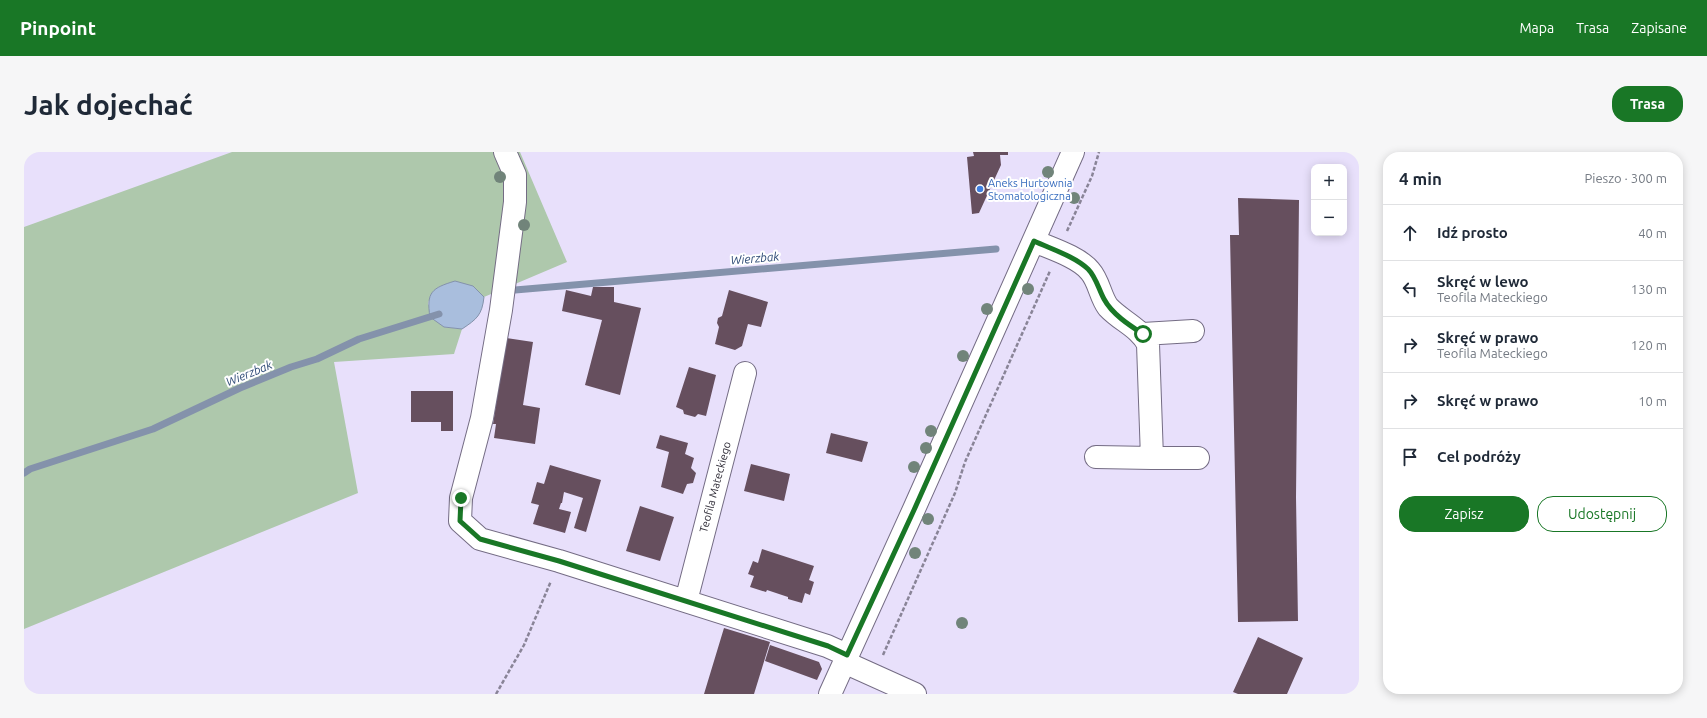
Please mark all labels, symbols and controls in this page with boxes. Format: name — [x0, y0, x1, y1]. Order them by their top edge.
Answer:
text: Pinpoint — [20, 17, 96, 39]
text: Mapa — [1519, 20, 1554, 36]
text: Trasa — [1576, 20, 1609, 36]
text: Zapisane — [1631, 20, 1687, 36]
button: Trasa — [1612, 86, 1683, 122]
text: Jak dojechać — [24, 89, 193, 120]
map controls — [1311, 164, 1347, 236]
button: + — [1311, 164, 1347, 200]
text: 4 min — [1399, 169, 1442, 188]
text: Pieszo · 300 m — [1584, 171, 1667, 185]
place label: Aneks Hurtownia Stomatologiczna — [988, 177, 1072, 202]
marker: Aneks Hurtownia Stomatologiczna — [975, 184, 985, 194]
button: − — [1311, 200, 1347, 236]
icon: ahead — [1399, 222, 1421, 244]
text: Idź prosto — [1437, 224, 1508, 241]
text: 40 m — [1638, 226, 1667, 240]
water label: Wierzbak — [730, 249, 781, 267]
text: Skręć w lewo — [1437, 273, 1529, 290]
icon: left — [1399, 278, 1421, 300]
text: 130 m — [1631, 282, 1667, 296]
text: Teofila Mateckiego — [1437, 290, 1548, 304]
route start — [1134, 325, 1152, 343]
text: Skręć w prawo — [1437, 329, 1539, 346]
icon: right — [1399, 334, 1421, 356]
text: 120 m — [1631, 338, 1667, 352]
text: Teofila Mateckiego — [1437, 346, 1548, 360]
water label: Wierzbak — [224, 358, 275, 388]
icon: right — [1399, 390, 1421, 412]
text: Skręć w prawo — [1437, 392, 1539, 409]
text: 10 m — [1638, 394, 1667, 408]
street label: Teofila Mateckiego — [697, 440, 733, 534]
icon: arrive — [1399, 446, 1421, 468]
text: Cel podróży — [1437, 448, 1521, 465]
route end — [452, 489, 470, 507]
button: Zapisz — [1399, 496, 1529, 532]
button: Udostępnij — [1537, 496, 1667, 532]

